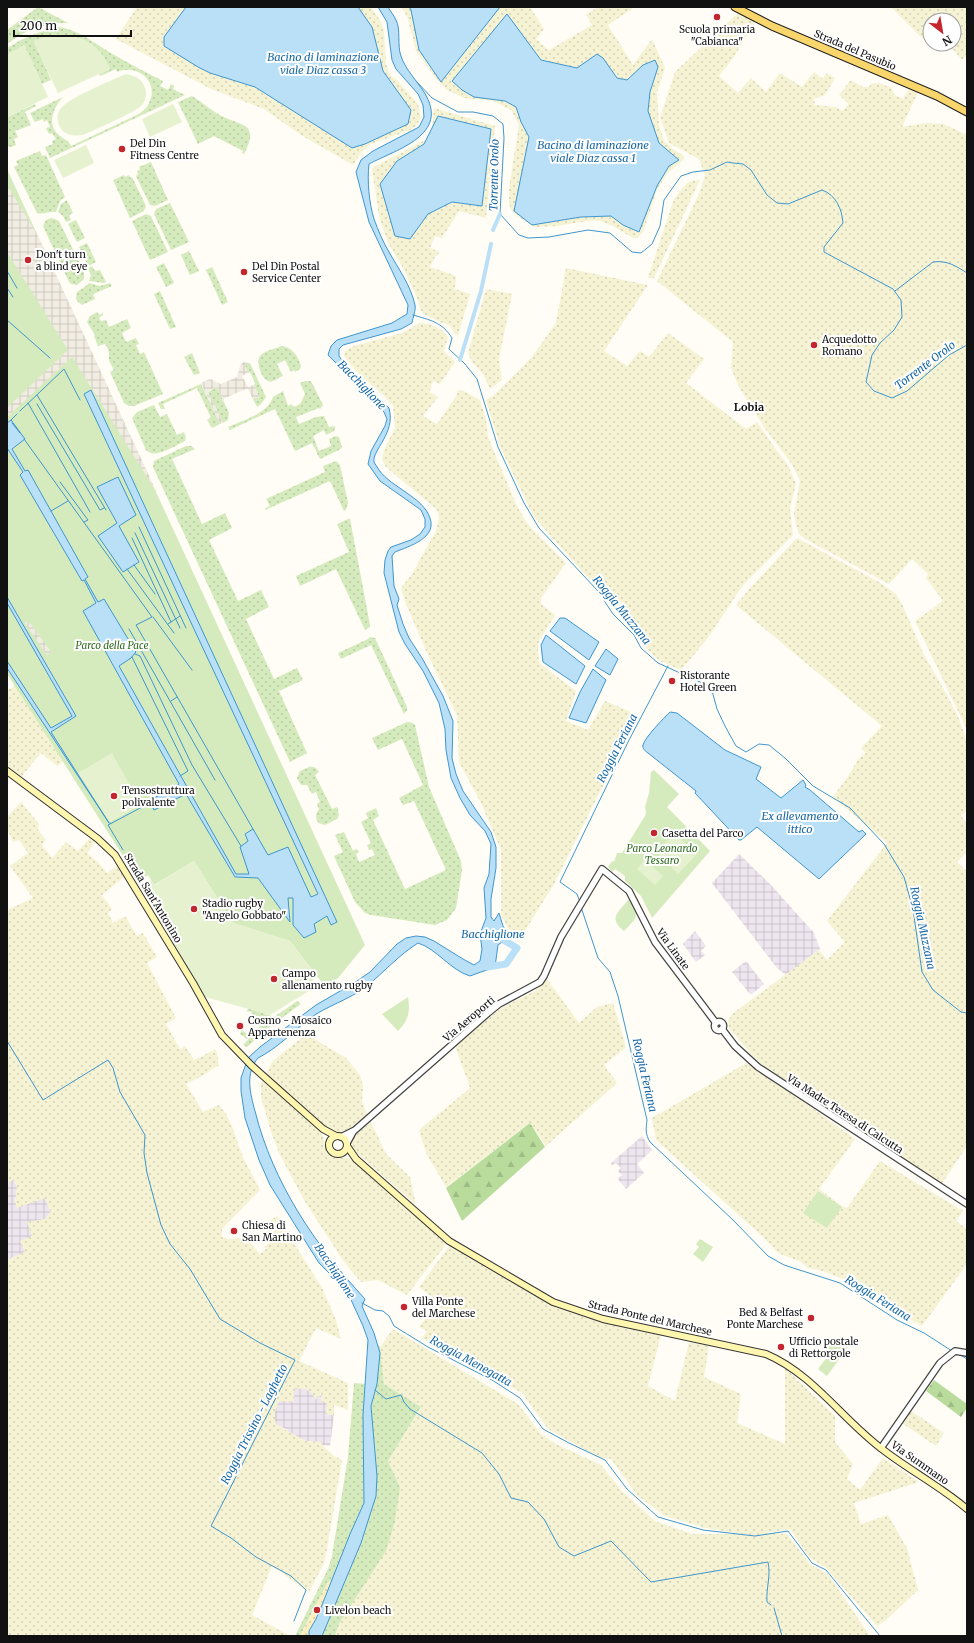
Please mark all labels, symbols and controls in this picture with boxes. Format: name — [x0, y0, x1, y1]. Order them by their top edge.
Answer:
scale bar — [14, 12, 131, 38]
marker: Scuola primaria "Cabianca" — [712, 12, 722, 22]
north arrow — [922, 12, 962, 52]
text: 200 m — [20, 18, 57, 33]
place label: Scuola primaria "Cabianca" — [679, 23, 756, 48]
street label: Strada del Pasubio — [812, 27, 898, 73]
text: N — [940, 32, 954, 49]
water label: Bacino di laminazione viale Diaz cassa 3 — [267, 50, 379, 77]
place label: Del Din Fitness Centre — [130, 137, 199, 162]
water label: Bacino di laminazione viale Diaz cassa 1 — [537, 138, 649, 165]
water label: Torrente Orolo — [486, 139, 502, 211]
marker: Del Din Fitness Centre — [117, 144, 127, 154]
place label: Don't turn a blind eye — [36, 248, 87, 273]
marker: Don't turn a blind eye — [23, 255, 33, 265]
place label: Del Din Postal Service Center — [252, 260, 321, 285]
marker: Del Din Postal Service Center — [239, 267, 249, 277]
place label: Acquedotto Romano — [821, 333, 877, 358]
water label: Torrente Orolo — [892, 338, 958, 392]
marker: Acquedotto Romano — [809, 340, 819, 350]
water label: Bacchiglione — [335, 357, 389, 413]
district label: Lobia — [734, 400, 764, 414]
water label: Roggia Muzzana — [590, 573, 654, 647]
park label: Parco della Pace — [75, 639, 149, 652]
place label: Ristorante Hotel Green — [680, 669, 737, 694]
marker: Ristorante Hotel Green — [667, 676, 677, 686]
water label: Roggia Feriana — [594, 711, 640, 785]
place label: Tensostruttura polivalente — [122, 784, 195, 809]
marker: Tensostruttura polivalente — [109, 791, 119, 801]
water label: Ex allevamento ittico — [761, 809, 839, 836]
place label: Casetta del Parco — [662, 827, 743, 840]
marker: Casetta del Parco — [649, 828, 659, 838]
park label: Parco Leonardo Tessaro — [626, 842, 698, 867]
street label: Strada Sant'Antonino — [121, 851, 185, 945]
water label: Roggia Muzzana — [907, 885, 939, 971]
place label: Stadio rugby "Angelo Gobbato" — [202, 897, 286, 922]
marker: Stadio rugby "Angelo Gobbato" — [189, 904, 199, 914]
street label: Via Linate — [653, 925, 692, 972]
water label: Bacchiglione — [461, 927, 525, 941]
place label: Campo allenamento rugby — [282, 967, 373, 992]
marker: Campo allenamento rugby — [269, 974, 279, 984]
street label: Via Aeroporti — [440, 994, 498, 1045]
place label: Cosmo - Mosaico Appartenenza — [247, 1014, 332, 1039]
marker: Cosmo - Mosaico Appartenenza — [235, 1021, 245, 1031]
water label: Roggia Feriana — [630, 1037, 660, 1113]
street label: Via Madre Teresa di Calcutta — [783, 1071, 906, 1157]
place label: Chiesa di San Martino — [242, 1219, 302, 1244]
marker: Chiesa di San Martino — [229, 1226, 239, 1236]
water label: Bacchiglione — [311, 1241, 359, 1302]
water label: Roggia Feriana — [842, 1272, 914, 1324]
place label: Villa Ponte del Marchese — [411, 1295, 475, 1320]
street label: Strada Ponte del Marchese — [587, 1297, 713, 1339]
marker: Villa Ponte del Marchese — [399, 1302, 409, 1312]
place label: Bed & Belfast Ponte Marchese — [727, 1306, 803, 1331]
marker: Bed & Belfast Ponte Marchese — [806, 1313, 816, 1323]
water label: Roggia Menegatta — [428, 1333, 514, 1389]
place label: Ufficio postale di Rettorgole — [789, 1335, 858, 1360]
marker: Ufficio postale di Rettorgole — [776, 1342, 786, 1352]
water label: Roggia Trissino - Laghetto — [218, 1362, 290, 1486]
street label: Via Summano — [888, 1438, 951, 1488]
place label: Livelon beach — [325, 1604, 392, 1617]
marker: Livelon beach — [312, 1605, 322, 1615]

